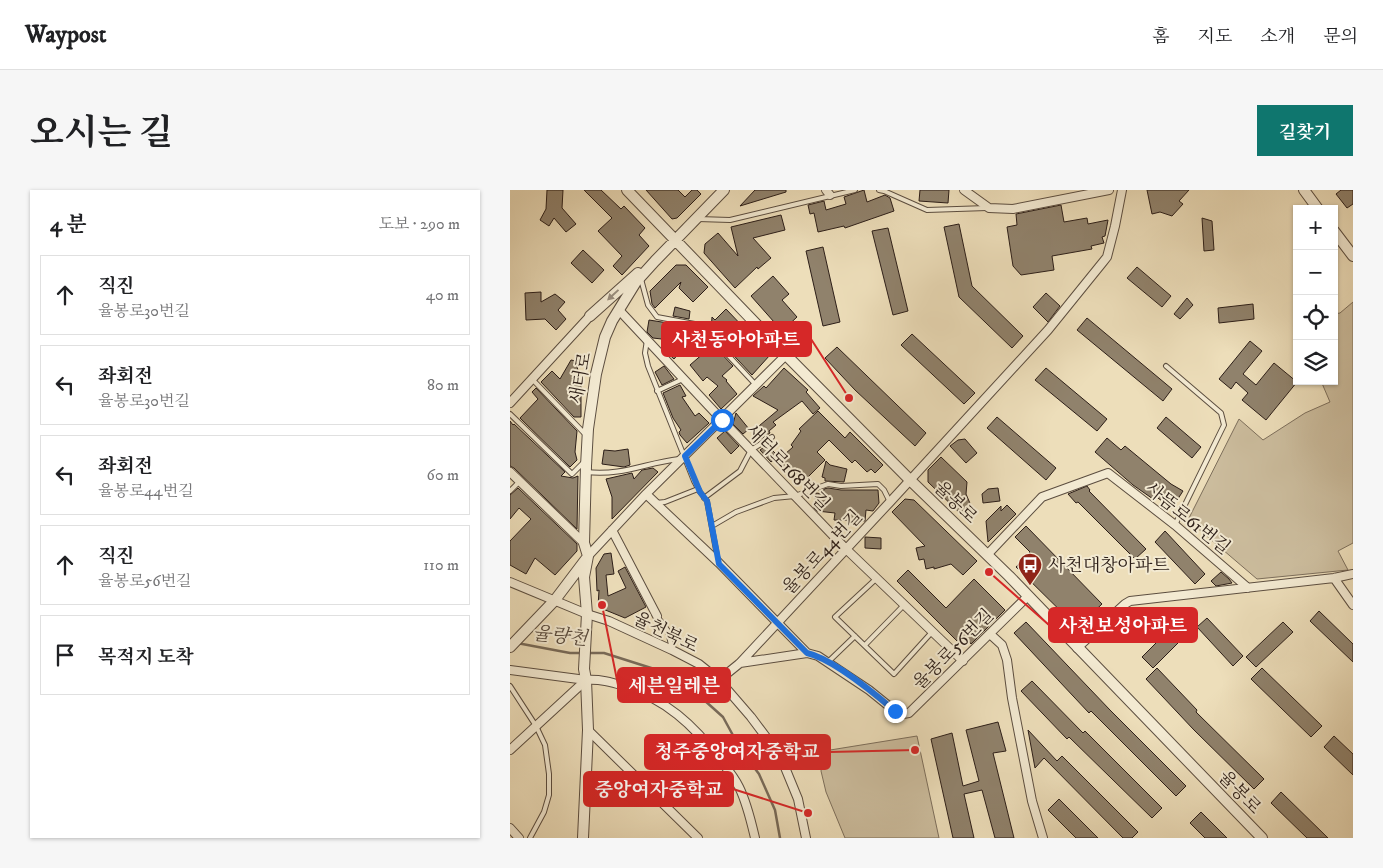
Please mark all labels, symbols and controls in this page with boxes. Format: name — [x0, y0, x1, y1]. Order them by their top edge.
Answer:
text: Waypost — [25, 20, 106, 50]
text: 홈 — [1152, 26, 1170, 48]
text: 지도 — [1198, 26, 1232, 48]
text: 소개 — [1260, 26, 1295, 48]
text: 문의 — [1323, 26, 1358, 48]
button: 길찾기 — [1257, 105, 1353, 156]
text: 오시는 길 — [30, 112, 173, 156]
map controls — [1293, 205, 1338, 385]
button: + — [1293, 205, 1338, 250]
text: 4 분 — [50, 212, 87, 238]
text: 도보 · 290 m — [378, 214, 460, 234]
button: − — [1293, 250, 1338, 295]
text: 직진 — [98, 275, 135, 298]
icon: ahead — [51, 281, 79, 309]
text: 40 m — [426, 285, 459, 305]
one-way arrow — [608, 289, 620, 301]
button: locate — [1293, 295, 1338, 340]
text: 율봉로30번길 — [98, 301, 190, 321]
callout: 사천동아아파트 — [662, 322, 811, 356]
text: 사천동아아파트 — [672, 329, 801, 352]
button: layers — [1293, 340, 1338, 385]
street label: 새터로 — [565, 350, 597, 406]
text: 좌회전 — [98, 365, 153, 388]
icon: left — [51, 371, 79, 399]
text: 80 m — [427, 375, 459, 395]
text: 율봉로30번길 — [98, 391, 190, 411]
route start — [711, 409, 734, 432]
street label: 새터로168번길 — [741, 420, 834, 516]
text: 좌회전 — [98, 455, 153, 478]
icon: left — [51, 461, 79, 489]
text: 60 m — [427, 465, 459, 485]
street label: 율봉로 — [929, 477, 982, 529]
street label: 사뜸로61번길 — [1140, 478, 1234, 560]
text: 율봉로44번길 — [98, 481, 194, 501]
street label: 율봉로44번길 — [778, 506, 867, 600]
text: 직진 — [98, 545, 135, 568]
icon: ahead — [51, 551, 79, 579]
bus stop icon: 사천대창아파트 — [1017, 552, 1043, 586]
text: 110 m — [423, 555, 459, 575]
place label: 사천대창아파트 — [1048, 555, 1170, 577]
text: 율봉로56번길 — [98, 571, 192, 591]
street label: 율봉로56번길 — [909, 605, 999, 695]
street label: 율천북로 — [629, 608, 702, 658]
callout: 사천보성아파트 — [1049, 608, 1197, 642]
text: 사천보성아파트 — [1059, 615, 1188, 638]
water label: 율량천 — [531, 622, 590, 651]
icon: arrive — [51, 641, 79, 669]
text: 목적지 도착 — [98, 646, 194, 669]
callout: 세븐일레븐 — [618, 668, 730, 702]
text: 세븐일레븐 — [628, 675, 721, 698]
route end — [884, 700, 907, 723]
callout: 청주중앙여자중학교 — [645, 735, 830, 769]
text: 청주중앙여자중학교 — [654, 741, 820, 764]
street label: 율봉로 — [1213, 766, 1265, 819]
callout: 중앙여자중학교 — [584, 772, 733, 806]
text: 중앙여자중학교 — [595, 779, 723, 802]

